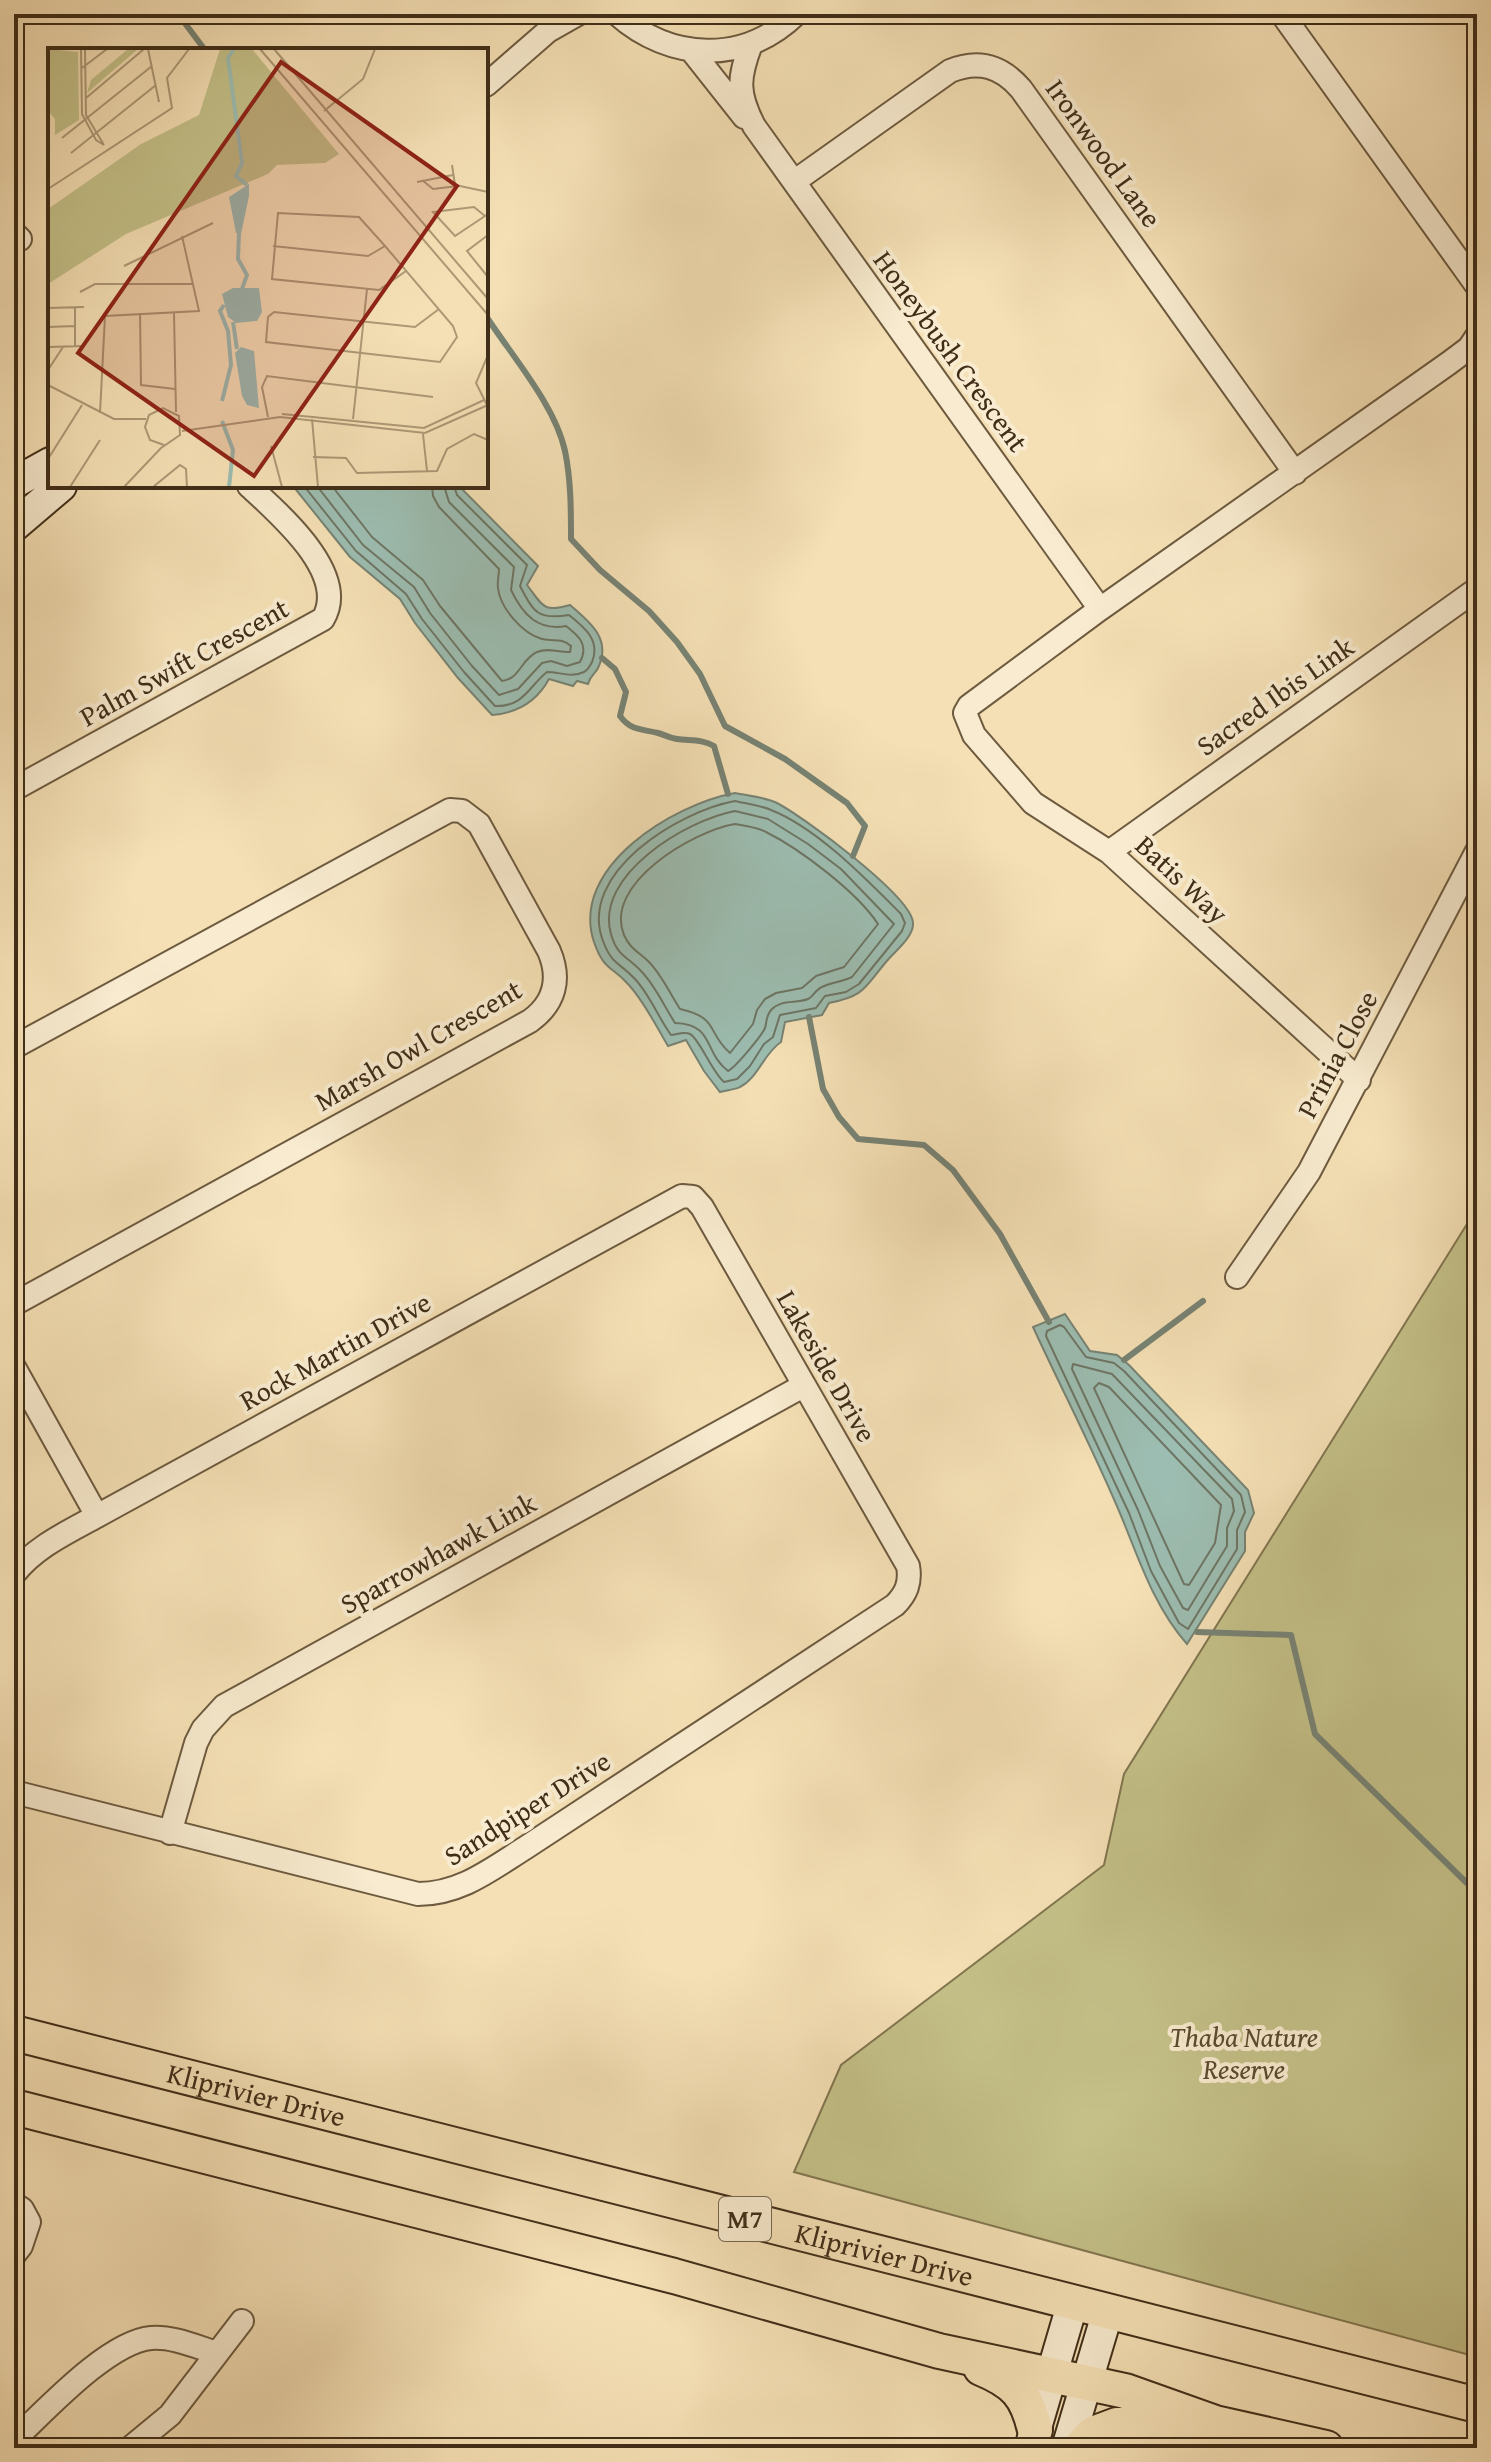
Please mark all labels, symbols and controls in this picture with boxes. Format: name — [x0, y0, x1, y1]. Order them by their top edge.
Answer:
inset map — [48, 48, 488, 488]
street label: Ironwood Lane — [1036, 70, 1172, 235]
street label: Honeybush Crescent — [864, 242, 1039, 460]
street label: Palm Swift Crescent — [72, 587, 296, 736]
street label: Sacred Ibis Link — [1187, 625, 1363, 765]
street label: Batis Way — [1127, 825, 1238, 933]
street label: Marsh Owl Crescent — [306, 968, 529, 1121]
street label: Prinia Close — [1286, 983, 1387, 1125]
street label: Rock Martin Drive — [232, 1281, 438, 1420]
street label: Lakeside Drive — [767, 1282, 888, 1449]
street label: Sparrowhawk Link — [332, 1481, 544, 1623]
street label: Sandpiper Drive — [436, 1740, 618, 1875]
park label: Thaba Nature Reserve — [1170, 2016, 1318, 2089]
street label: Kliprivier Drive — [163, 2052, 350, 2136]
road number: M7 — [719, 2197, 771, 2241]
street label: Kliprivier Drive — [791, 2211, 978, 2296]

